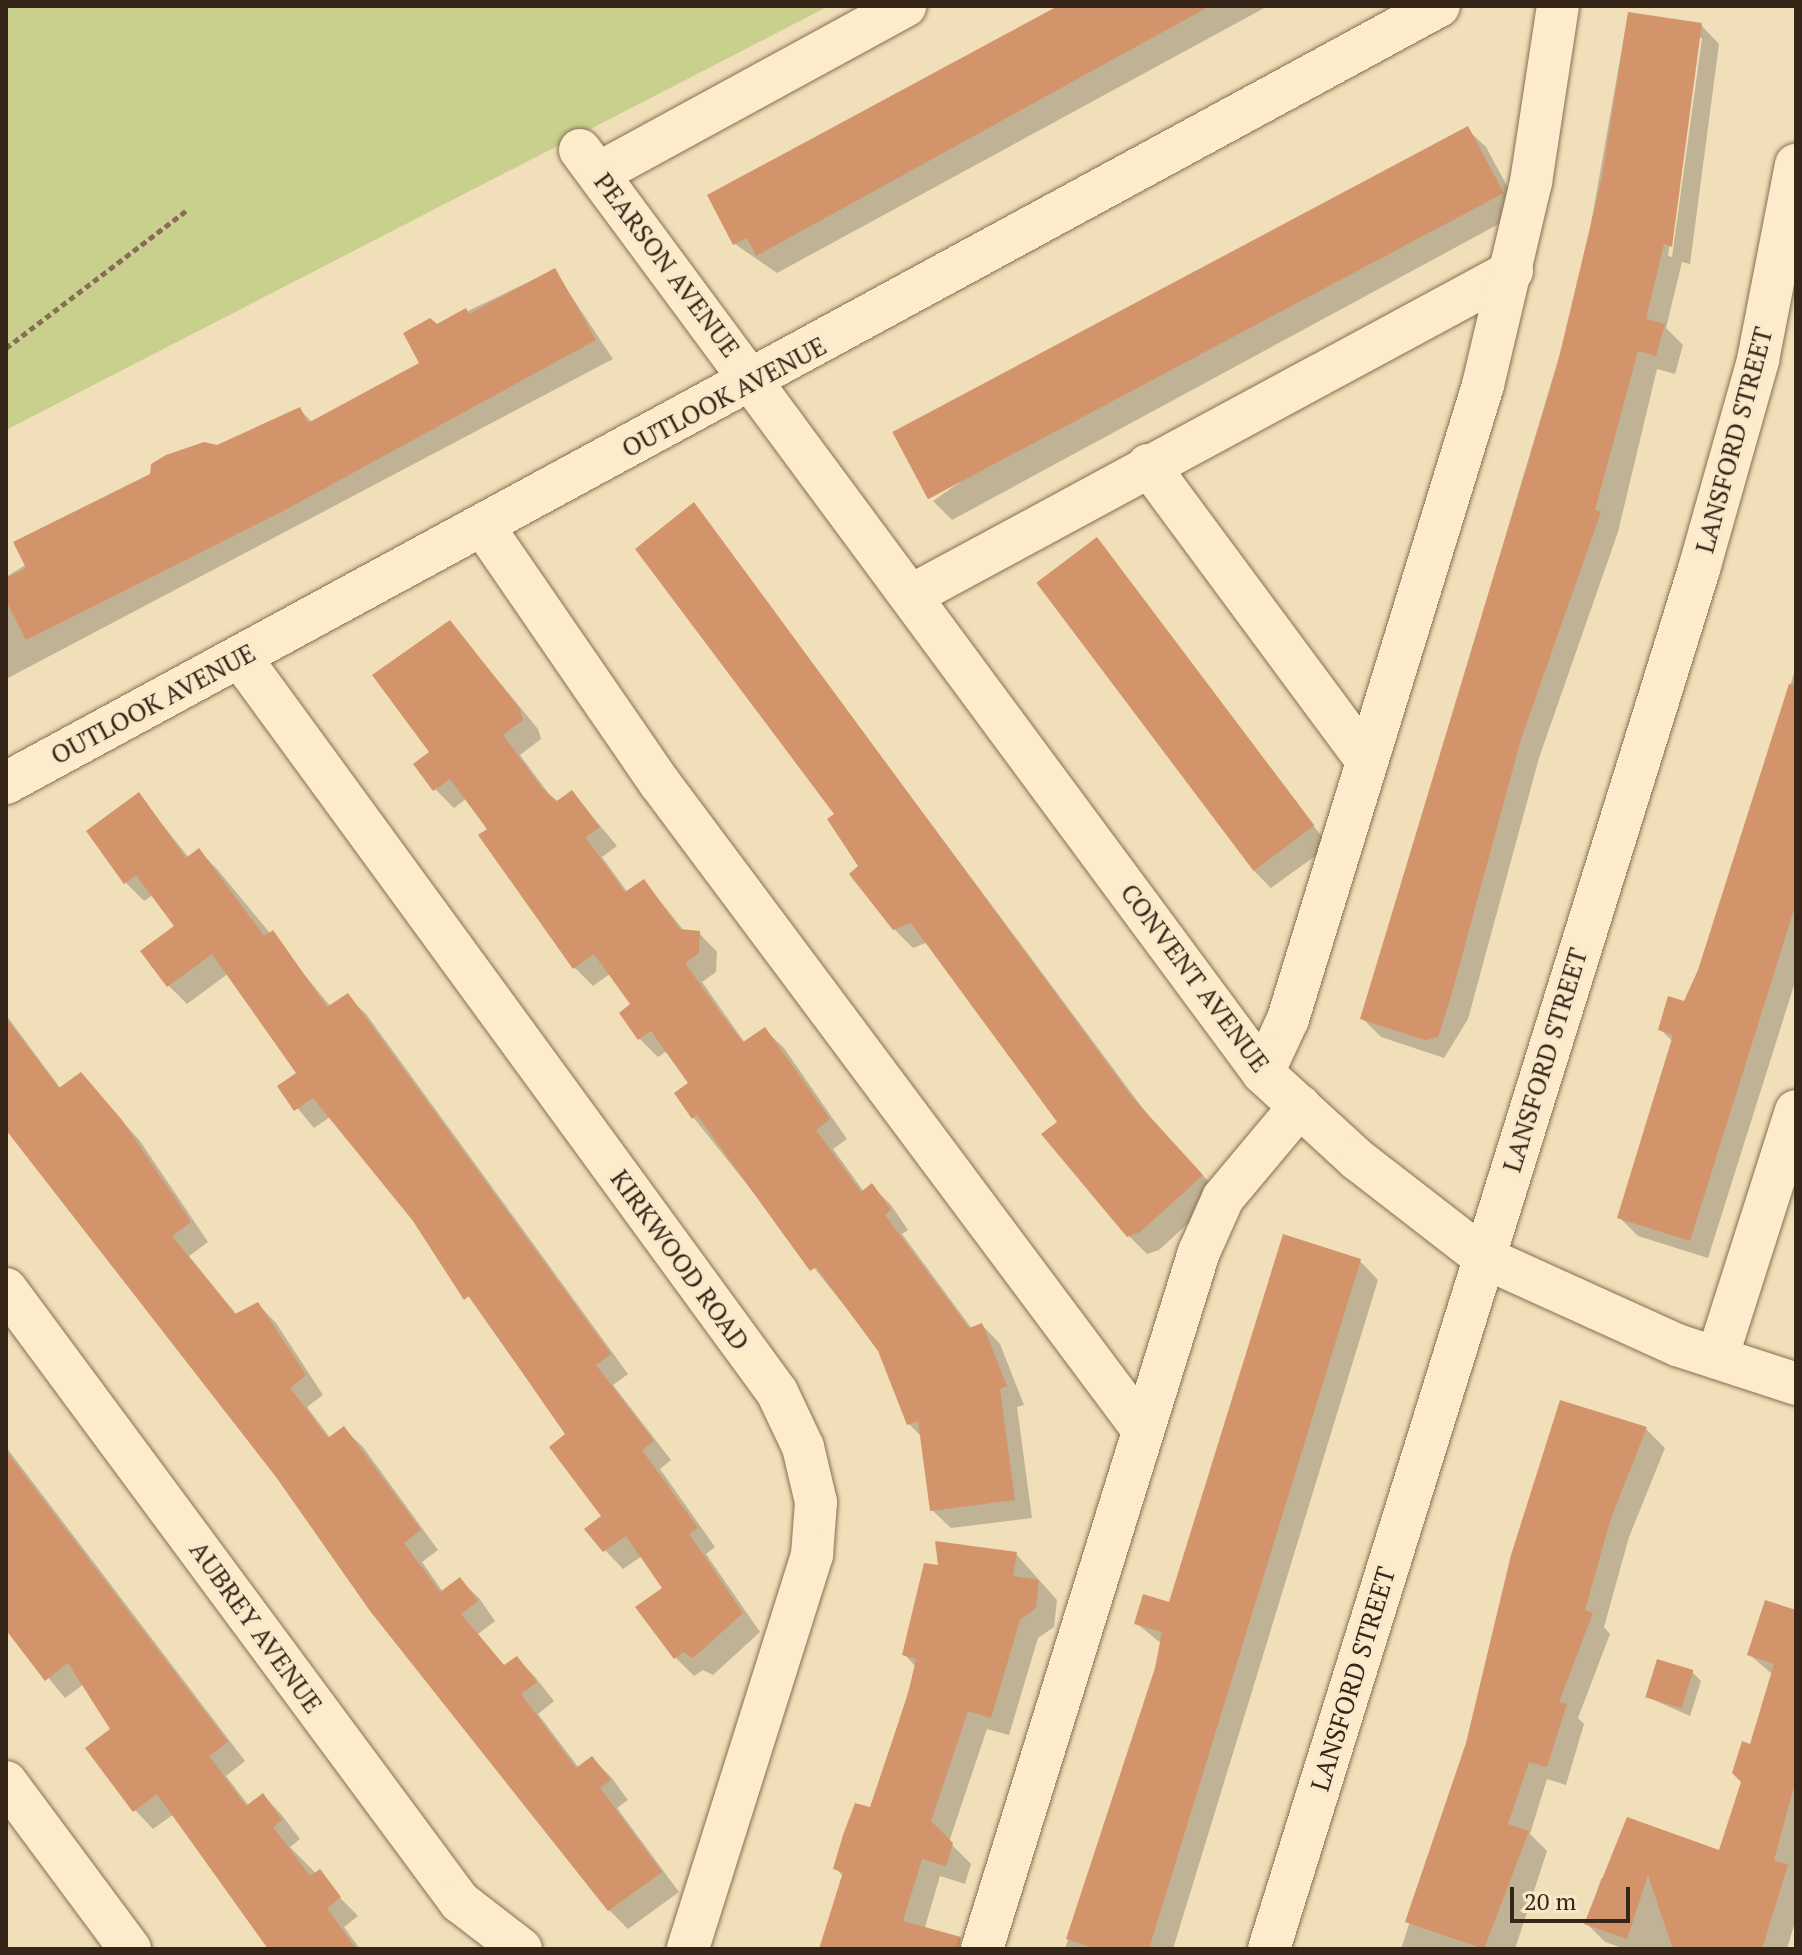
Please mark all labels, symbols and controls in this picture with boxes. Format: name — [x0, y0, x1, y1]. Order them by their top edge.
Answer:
street label: PEARSON AVENUE — [587, 167, 747, 363]
street label: LANSFORD STREET — [1689, 324, 1779, 556]
street label: OUTLOOK AVENUE — [616, 330, 832, 464]
street label: OUTLOOK AVENUE — [45, 637, 261, 771]
street label: CONVENT AVENUE — [1114, 877, 1276, 1079]
street label: LANSFORD STREET — [1496, 944, 1594, 1176]
street label: KIRKWOOD ROAD — [604, 1164, 756, 1356]
street label: AUBREY AVENUE — [183, 1535, 329, 1719]
street label: LANSFORD STREET — [1304, 1563, 1402, 1795]
scale bar — [1514, 1871, 1634, 1921]
text: 20 m — [1524, 1885, 1576, 1917]

